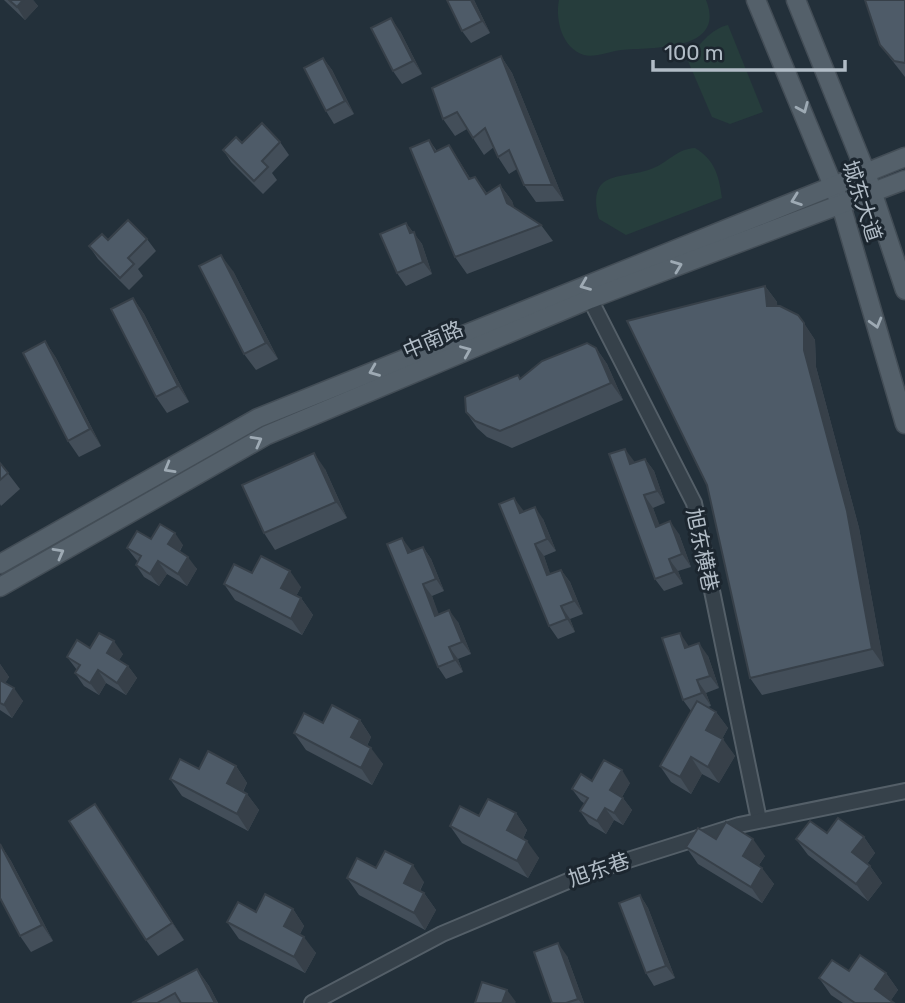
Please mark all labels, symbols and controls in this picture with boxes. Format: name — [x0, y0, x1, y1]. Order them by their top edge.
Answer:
scale bar — [653, 28, 846, 72]
text: 100 m — [664, 40, 723, 65]
one-way arrow — [794, 101, 808, 113]
street label: 城东大道 — [838, 157, 887, 245]
one-way arrow — [790, 191, 802, 205]
one-way arrow — [670, 261, 682, 275]
one-way arrow — [580, 277, 592, 291]
street label: 中南路 — [399, 316, 467, 363]
one-way arrow — [867, 317, 882, 329]
one-way arrow — [459, 346, 471, 360]
one-way arrow — [369, 362, 381, 376]
one-way arrow — [250, 436, 262, 449]
one-way arrow — [164, 460, 176, 473]
street label: 旭东横巷 — [682, 506, 723, 594]
one-way arrow — [52, 548, 64, 561]
street label: 旭东巷 — [565, 847, 633, 892]

